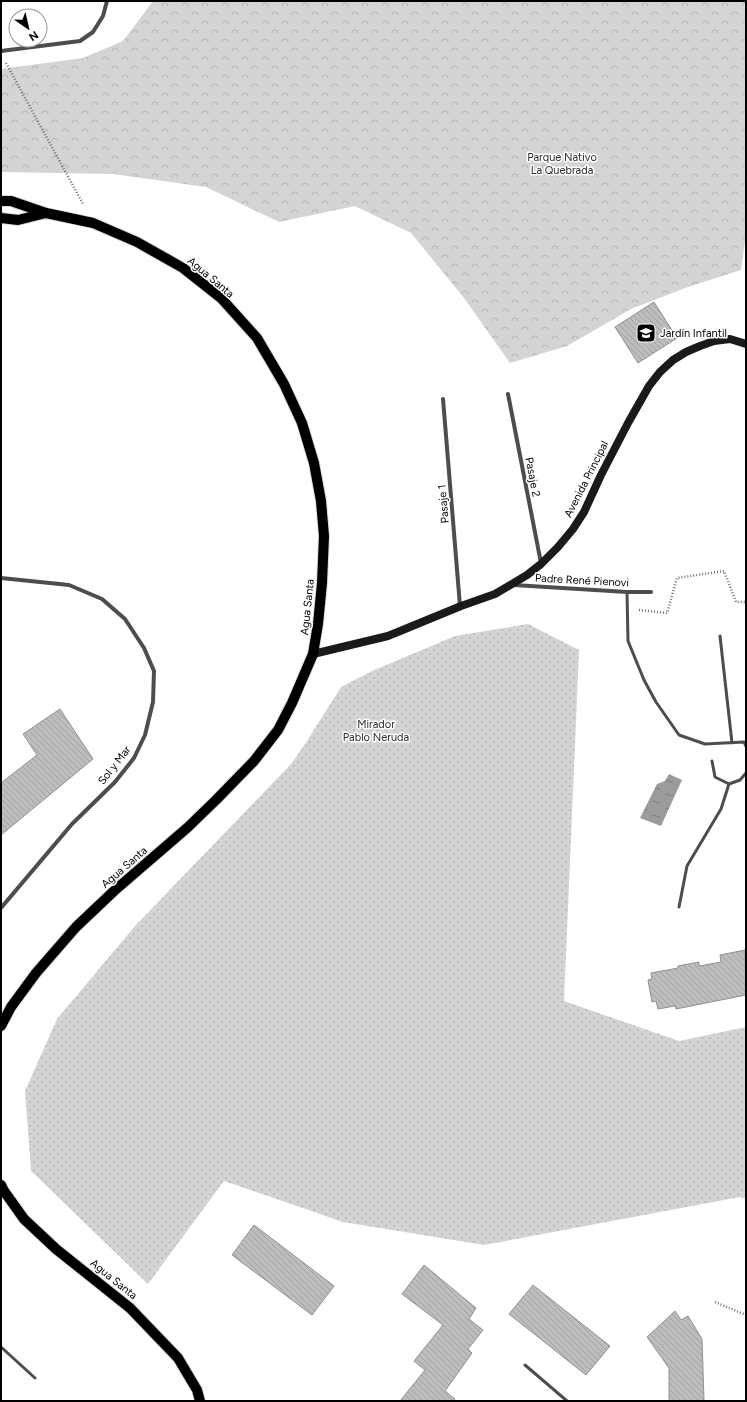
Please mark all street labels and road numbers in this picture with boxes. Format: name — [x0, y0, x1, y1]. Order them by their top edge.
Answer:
street label: Agua Santa — [185, 254, 237, 301]
street label: Avenida Principal — [562, 439, 611, 520]
street label: Pasaje 2 — [522, 456, 543, 498]
street label: Pasaje 1 — [435, 484, 452, 524]
street label: Padre René Pienovi — [535, 572, 629, 589]
street label: Agua Santa — [298, 578, 317, 636]
street label: Sol y Mar — [95, 743, 134, 787]
street label: Agua Santa — [99, 844, 150, 891]
street label: Agua Santa — [88, 1257, 140, 1302]

